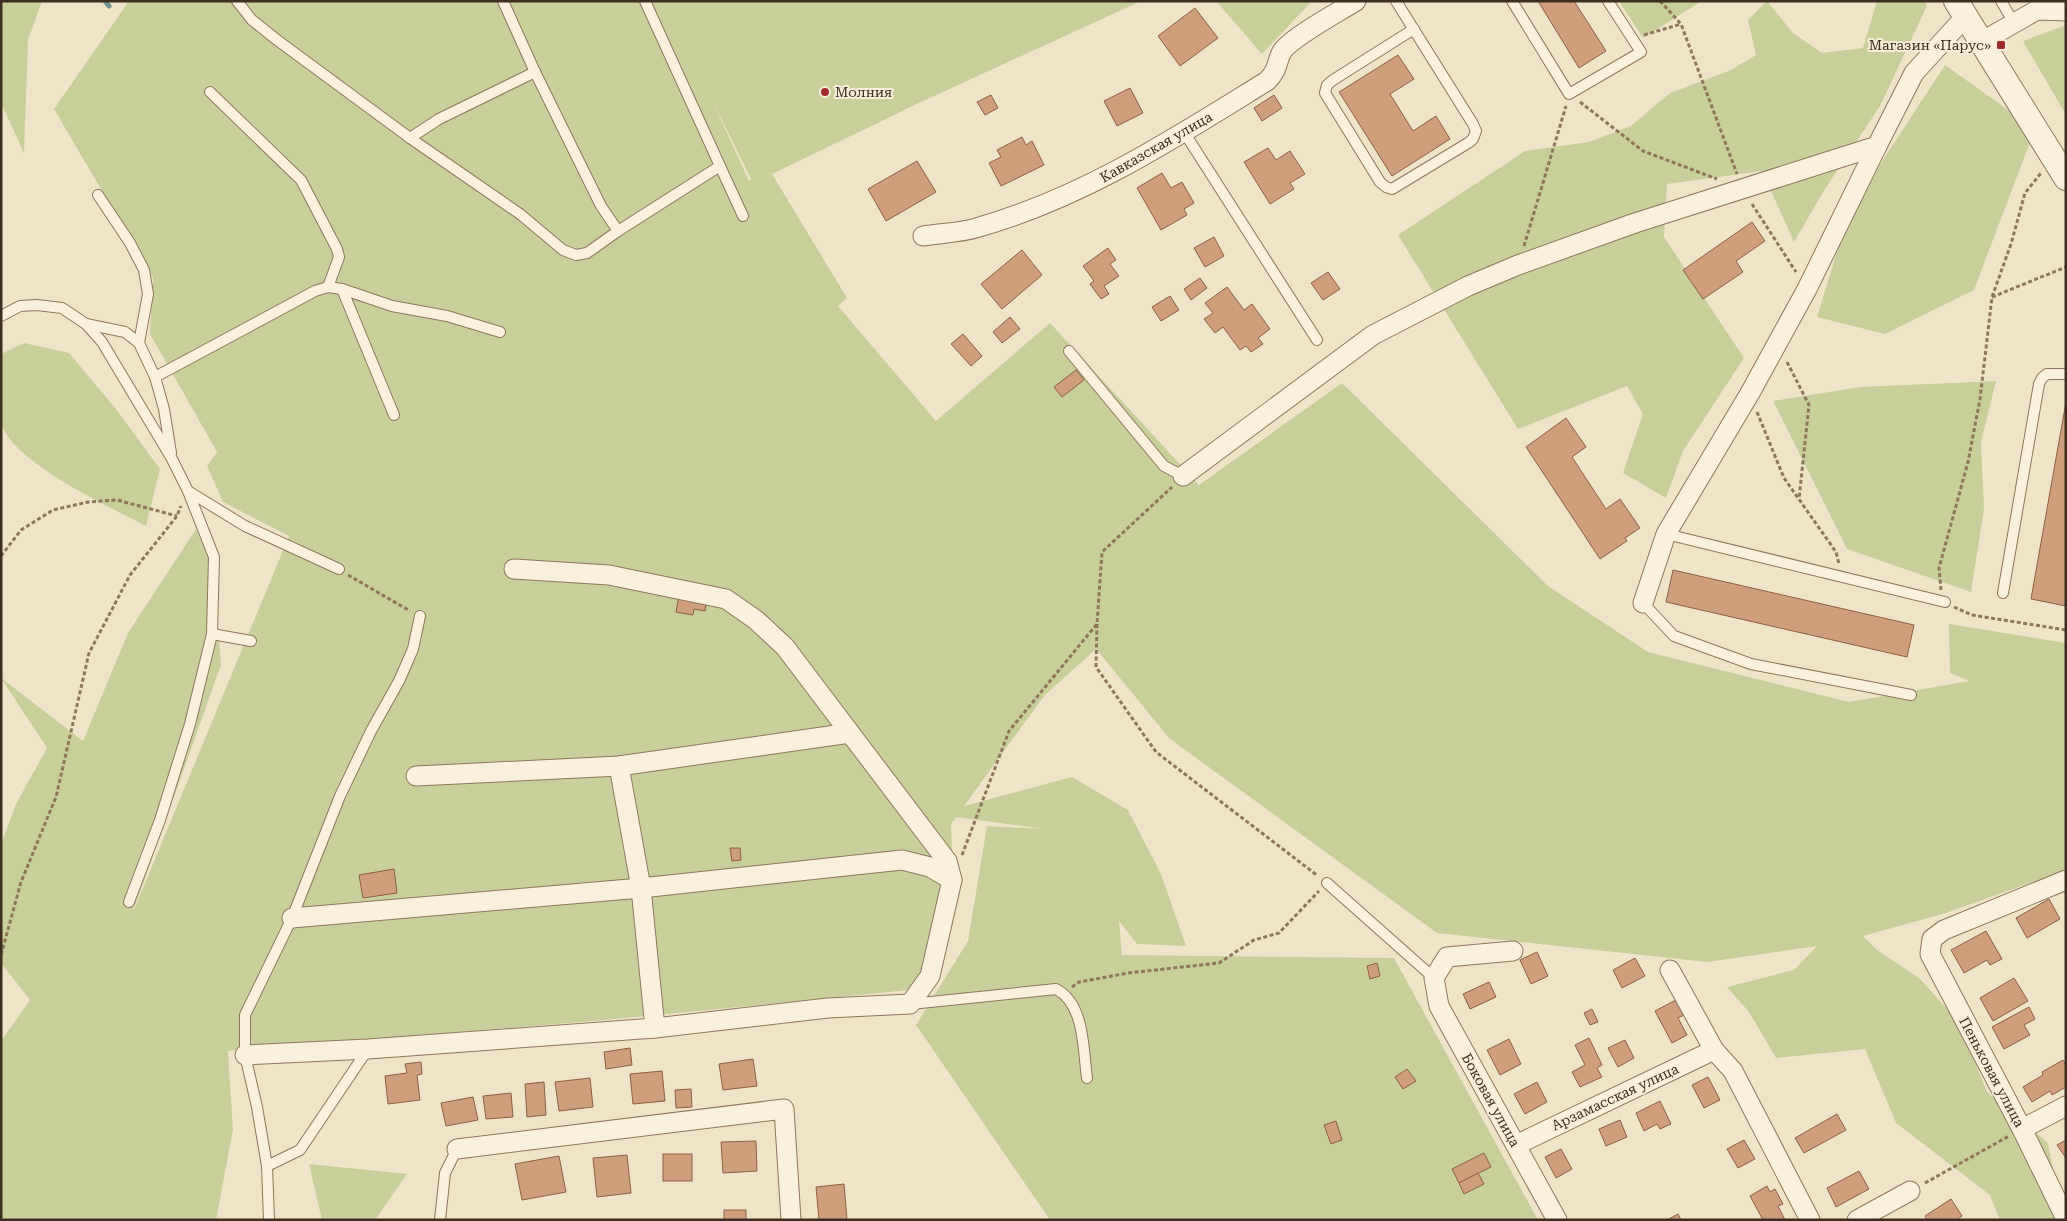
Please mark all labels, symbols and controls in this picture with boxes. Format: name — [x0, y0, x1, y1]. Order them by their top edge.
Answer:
place label: Магазин «Парус» — [1869, 37, 1991, 53]
marker: Магазин «Парус» — [1995, 39, 2007, 51]
place label: Молния — [835, 84, 892, 100]
marker: Молния — [819, 86, 831, 98]
street label: Кавказская улица — [1097, 108, 1215, 186]
street label: Пеньковая улица — [1956, 1014, 2028, 1130]
street label: Боковая улица — [1459, 1050, 1523, 1150]
street label: Арзамасская улица — [1549, 1060, 1681, 1133]

